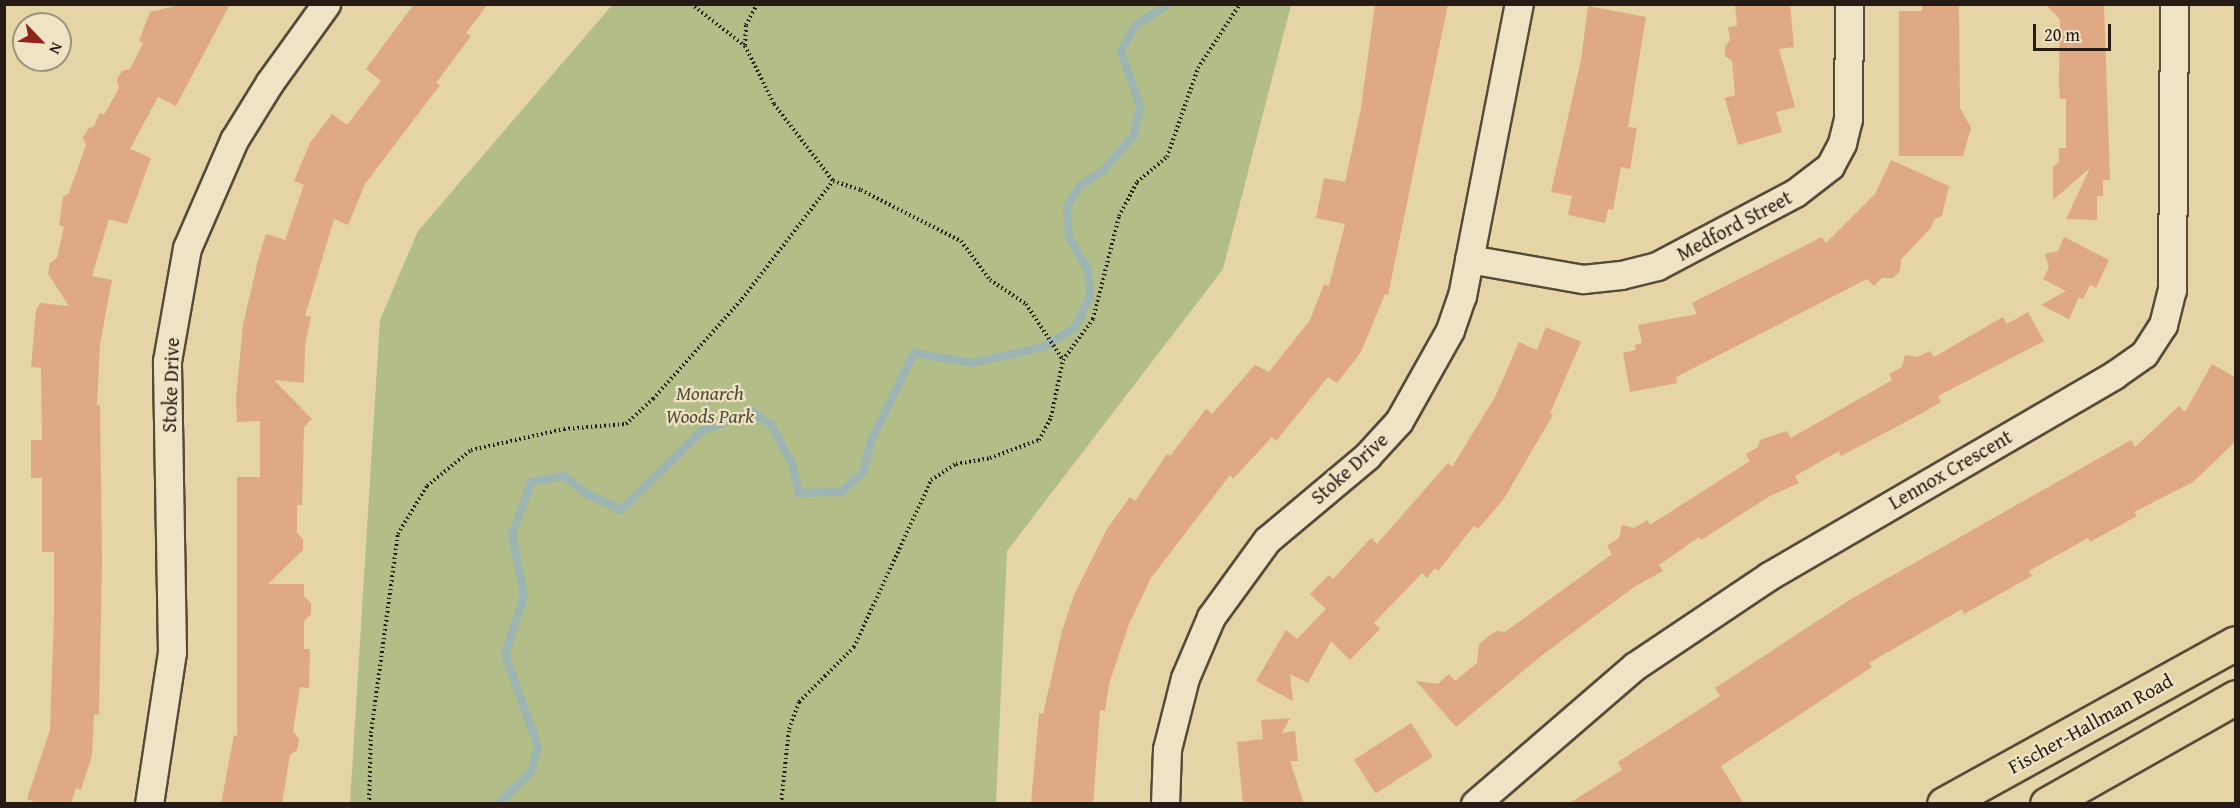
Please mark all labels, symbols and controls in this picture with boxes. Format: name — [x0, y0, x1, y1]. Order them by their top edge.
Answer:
north arrow — [12, 12, 72, 72]
scale bar — [2036, 12, 2114, 50]
text: 20 m — [2044, 21, 2080, 48]
text: N — [43, 39, 70, 59]
street label: Medford Street — [1672, 185, 1796, 265]
street label: Stoke Drive — [156, 337, 184, 433]
park label: Monarch Woods Park — [666, 380, 754, 427]
street label: Lennox Crescent — [1884, 424, 2016, 514]
street label: Stoke Drive — [1306, 427, 1392, 509]
street label: Fischer-Hallman Road — [2003, 668, 2177, 778]

